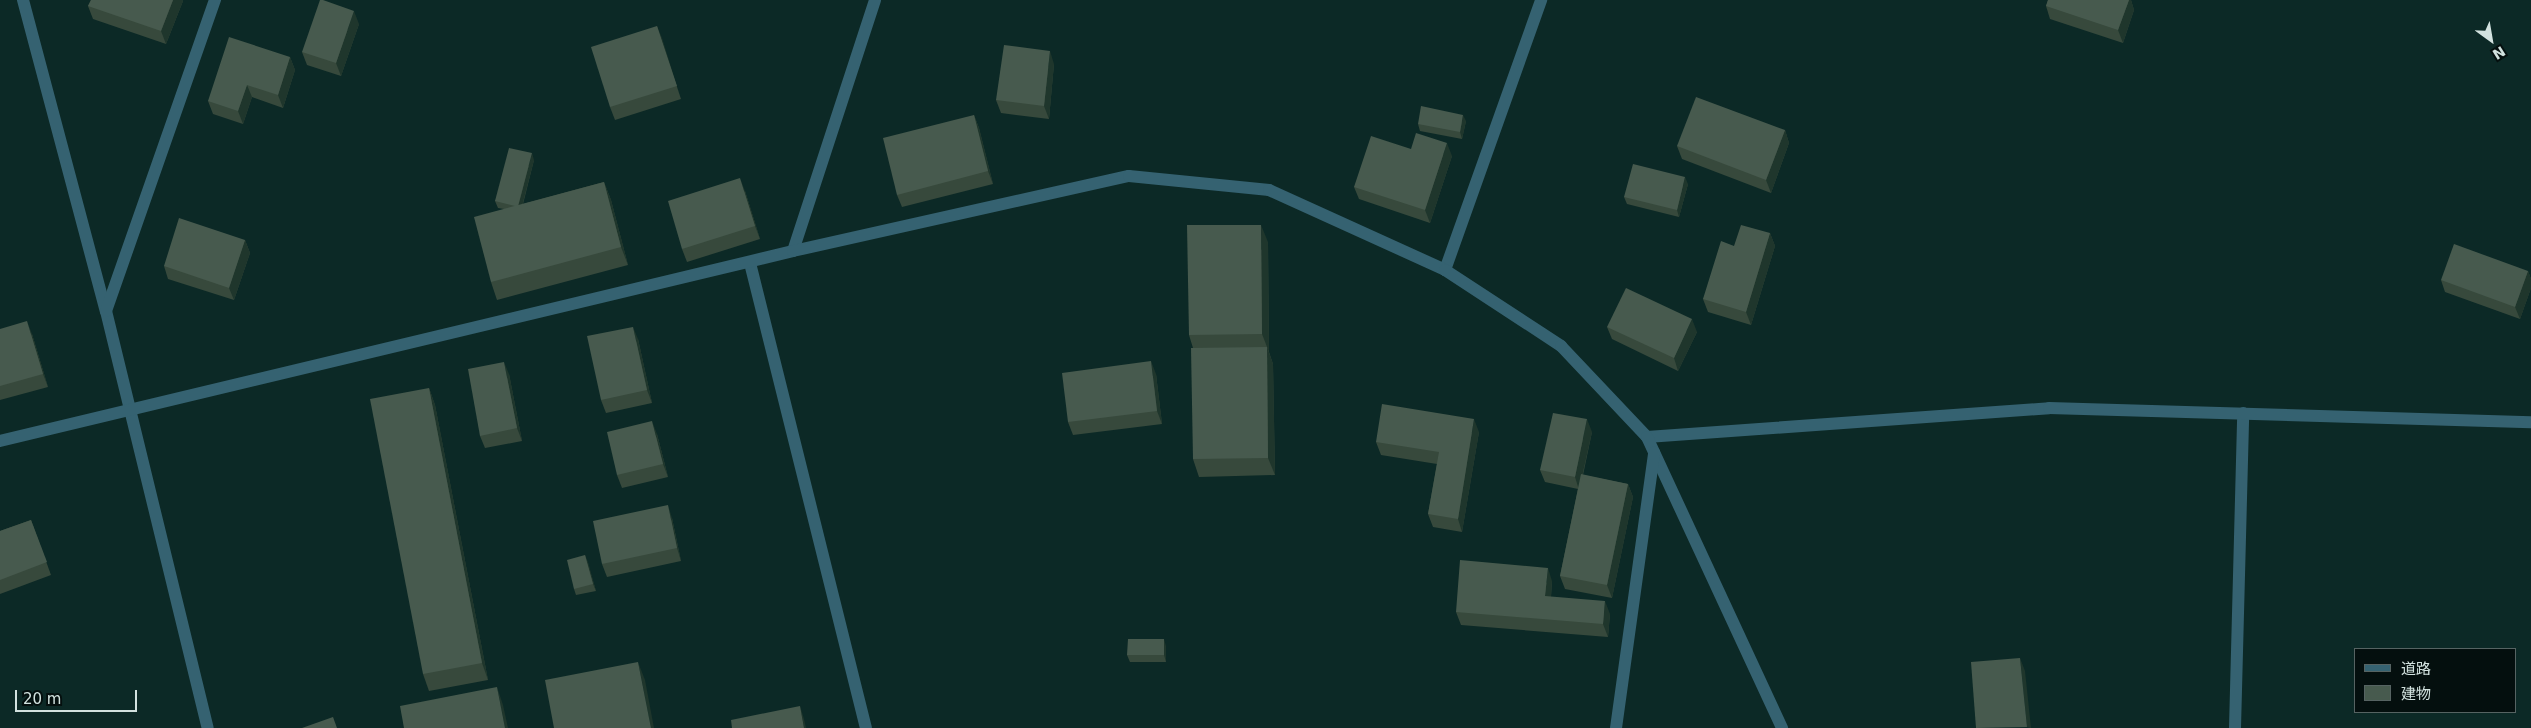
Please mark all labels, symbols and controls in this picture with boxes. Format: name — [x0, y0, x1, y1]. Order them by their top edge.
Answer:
north arrow — [2466, 15, 2516, 65]
text: N — [2490, 43, 2508, 63]
legend — [2354, 648, 2516, 713]
text: 道路 — [2401, 660, 2431, 678]
scale bar — [18, 680, 140, 712]
text: 建物 — [2401, 685, 2431, 703]
text: 20 m — [23, 690, 61, 708]

